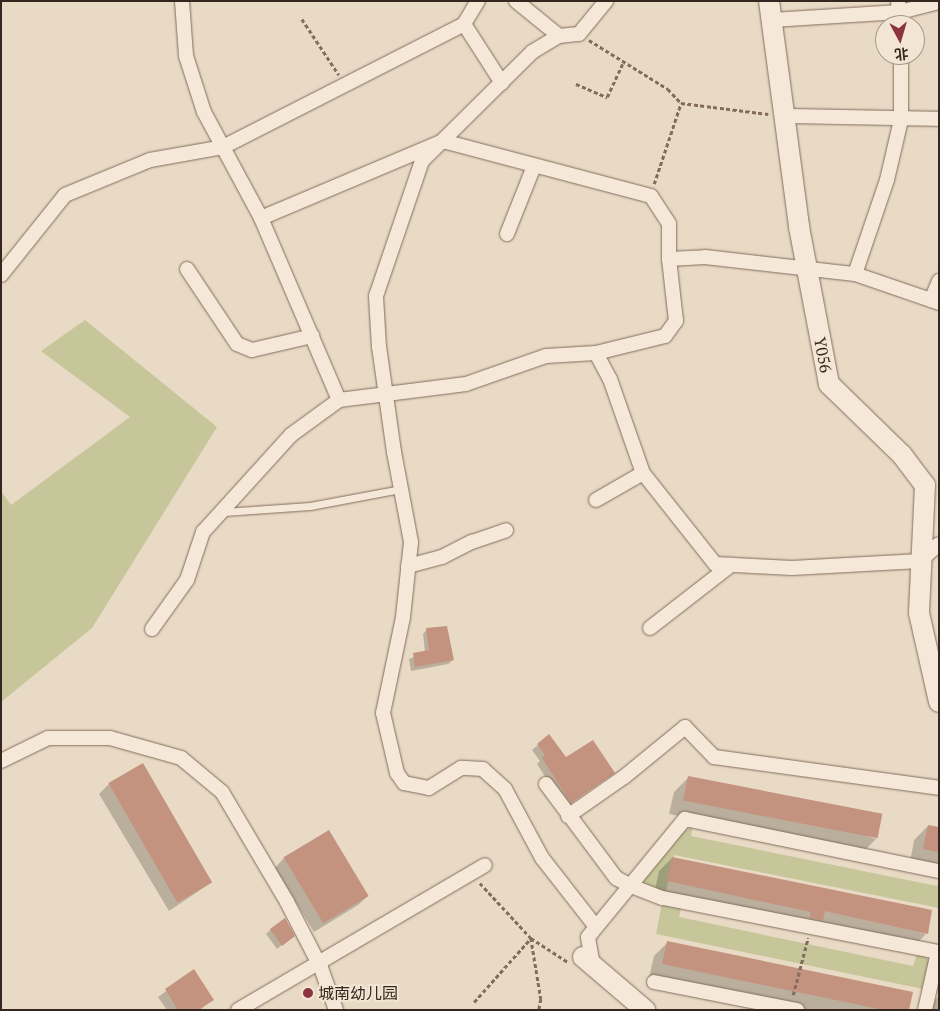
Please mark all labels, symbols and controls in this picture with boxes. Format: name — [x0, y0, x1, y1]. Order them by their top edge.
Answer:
north arrow — [875, 15, 925, 65]
text: 北 — [894, 44, 909, 65]
street label: Y056 — [810, 336, 836, 374]
place label: 城南幼儿园 — [318, 983, 398, 1003]
marker: 城南幼儿园 — [302, 987, 314, 999]

